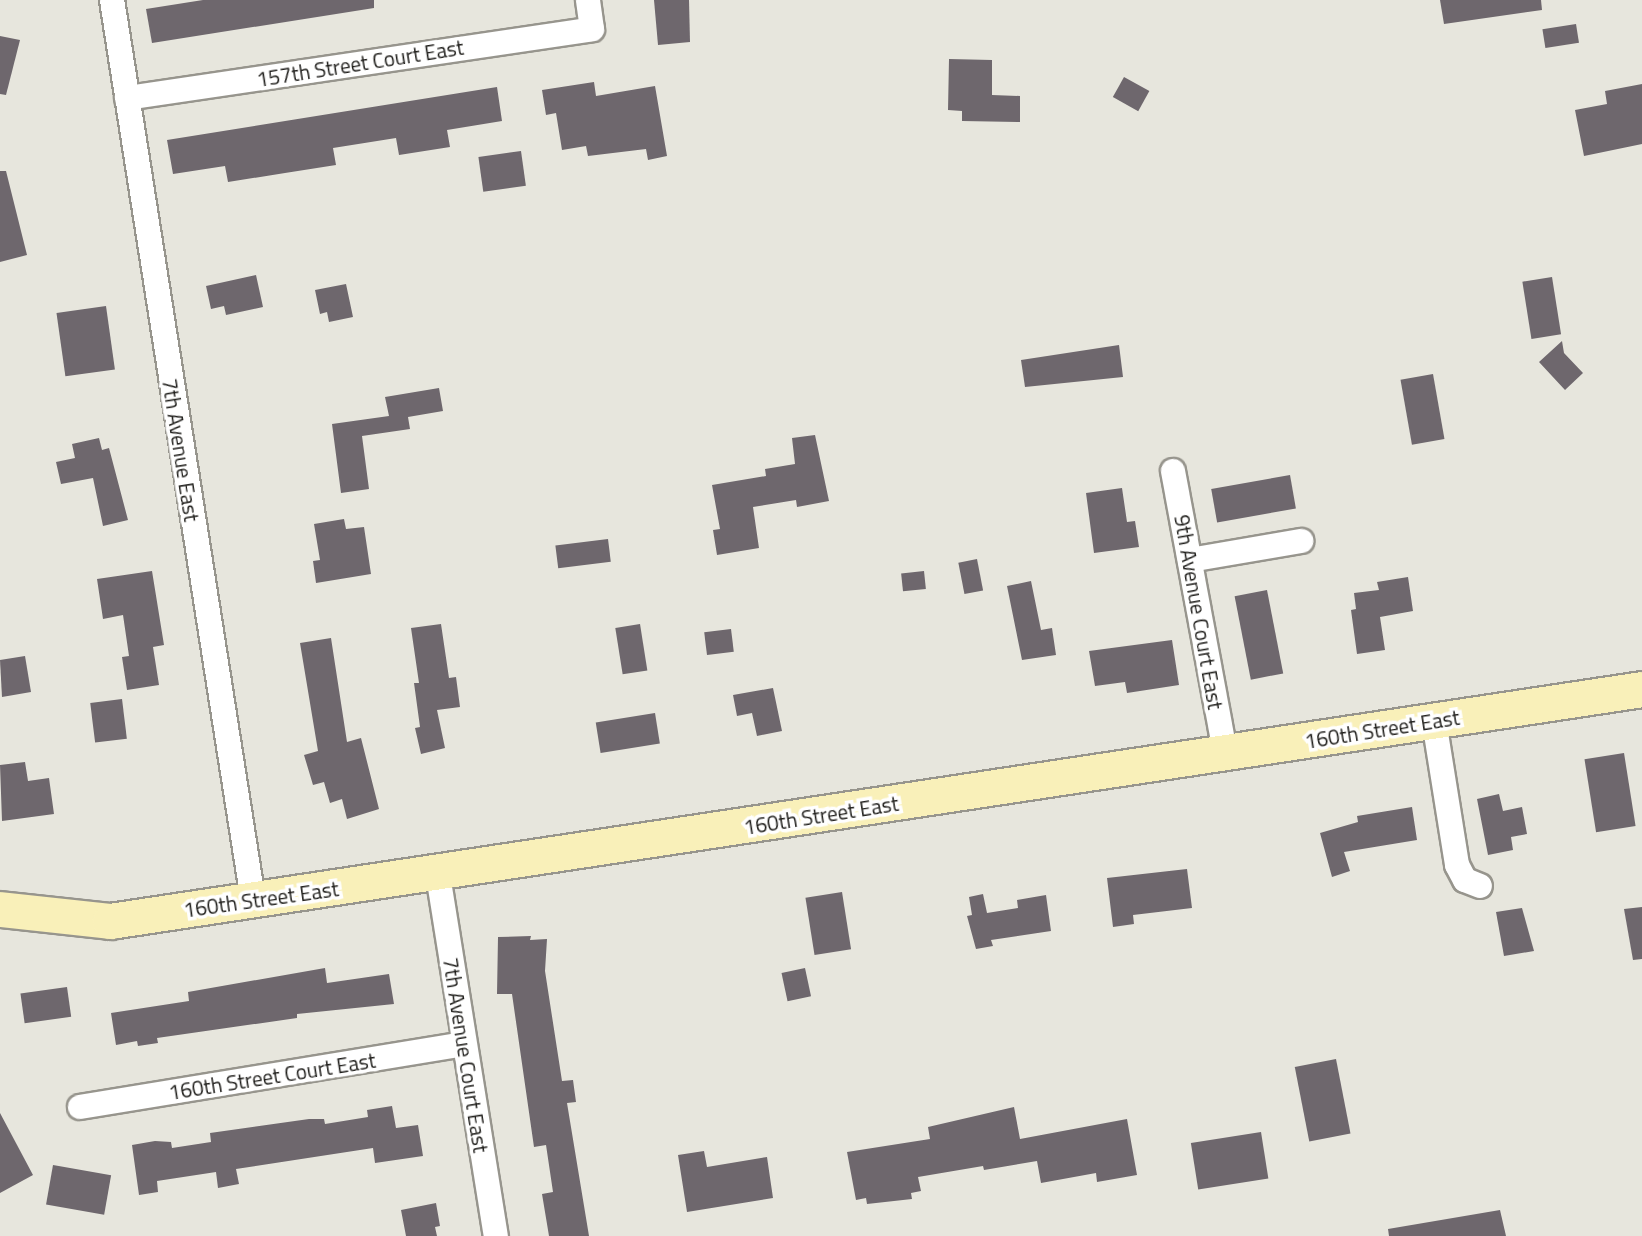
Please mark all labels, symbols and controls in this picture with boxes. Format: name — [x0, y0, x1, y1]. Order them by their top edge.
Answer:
street label: 157th Street Court East — [255, 34, 465, 92]
street label: 7th Avenue East — [157, 377, 205, 523]
street label: 9th Avenue Court East — [1169, 513, 1229, 711]
street label: 160th Street East — [1303, 704, 1461, 754]
street label: 160th Street East — [742, 790, 900, 840]
street label: 160th Street East — [182, 876, 340, 922]
street label: 7th Avenue Court East — [438, 956, 494, 1154]
street label: 160th Street Court East — [167, 1047, 377, 1105]

